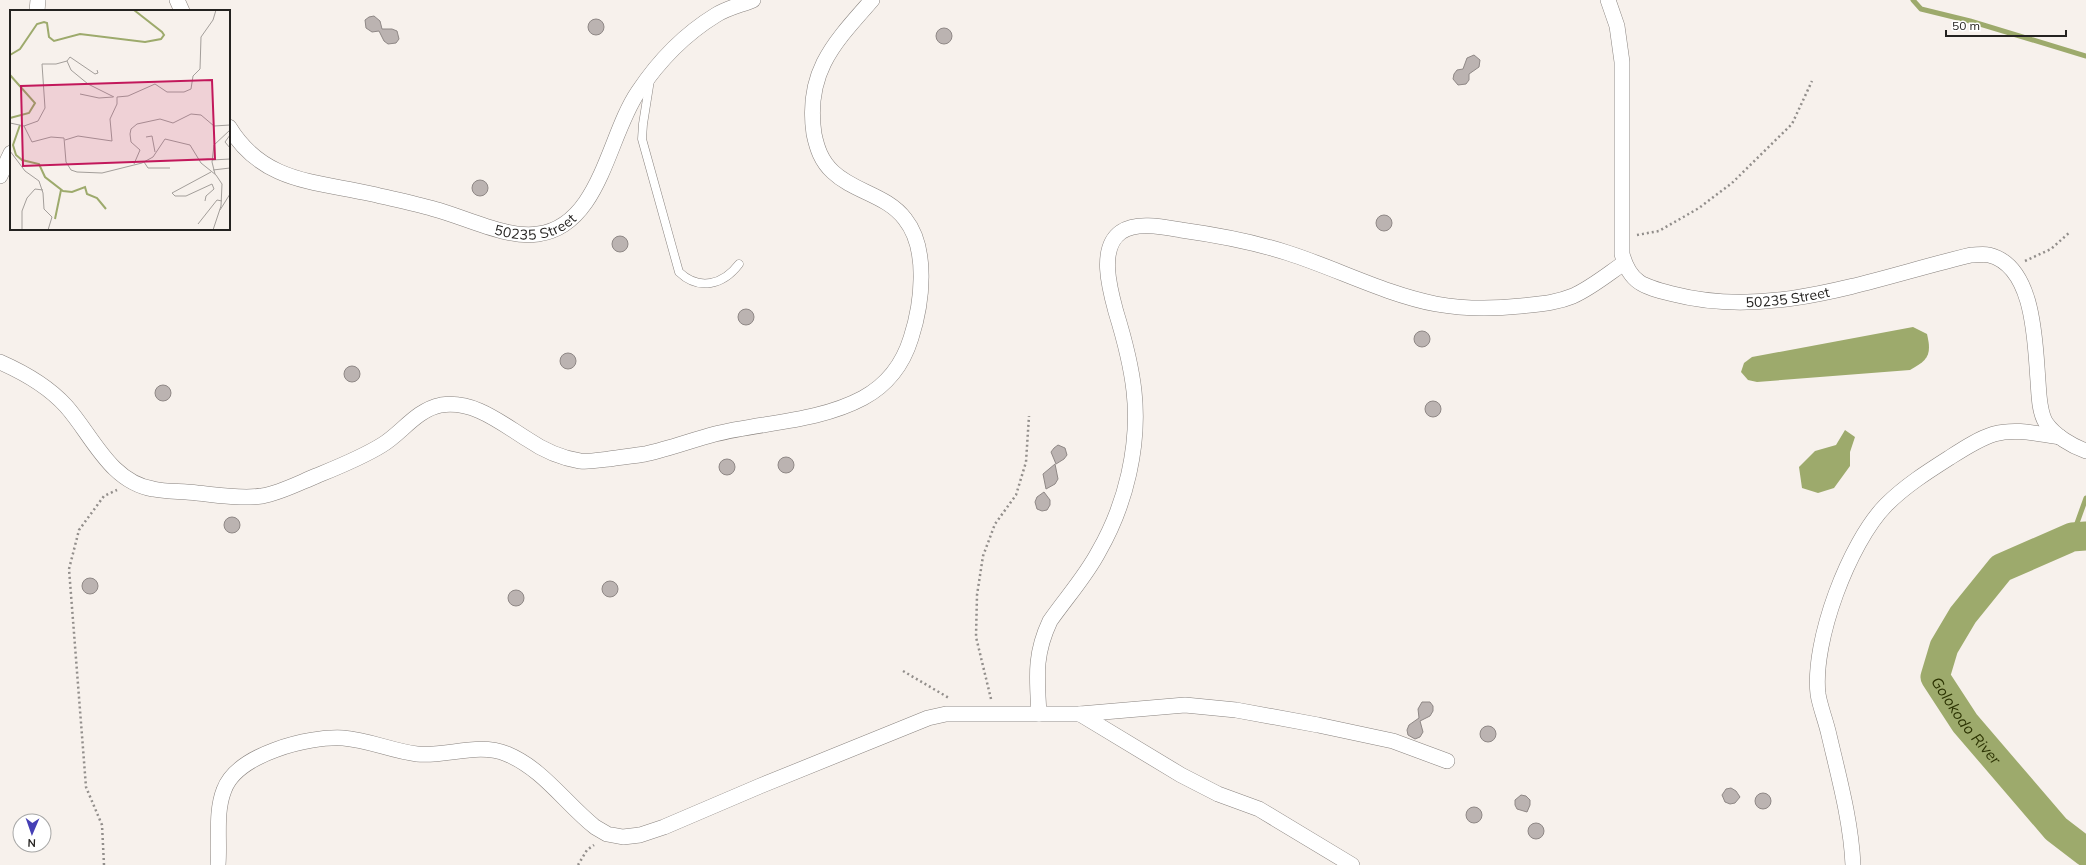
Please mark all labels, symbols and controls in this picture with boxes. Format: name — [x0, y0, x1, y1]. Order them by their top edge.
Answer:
inset map — [10, 10, 230, 230]
scale bar — [1946, 12, 2066, 38]
text: 50 m — [1952, 18, 1980, 33]
street label: 50235 Street — [492, 210, 580, 244]
street label: 50235 Street — [1745, 283, 1831, 311]
water label: Golokodo River — [1928, 673, 2006, 768]
north arrow — [12, 813, 52, 853]
text: N — [27, 836, 36, 850]

